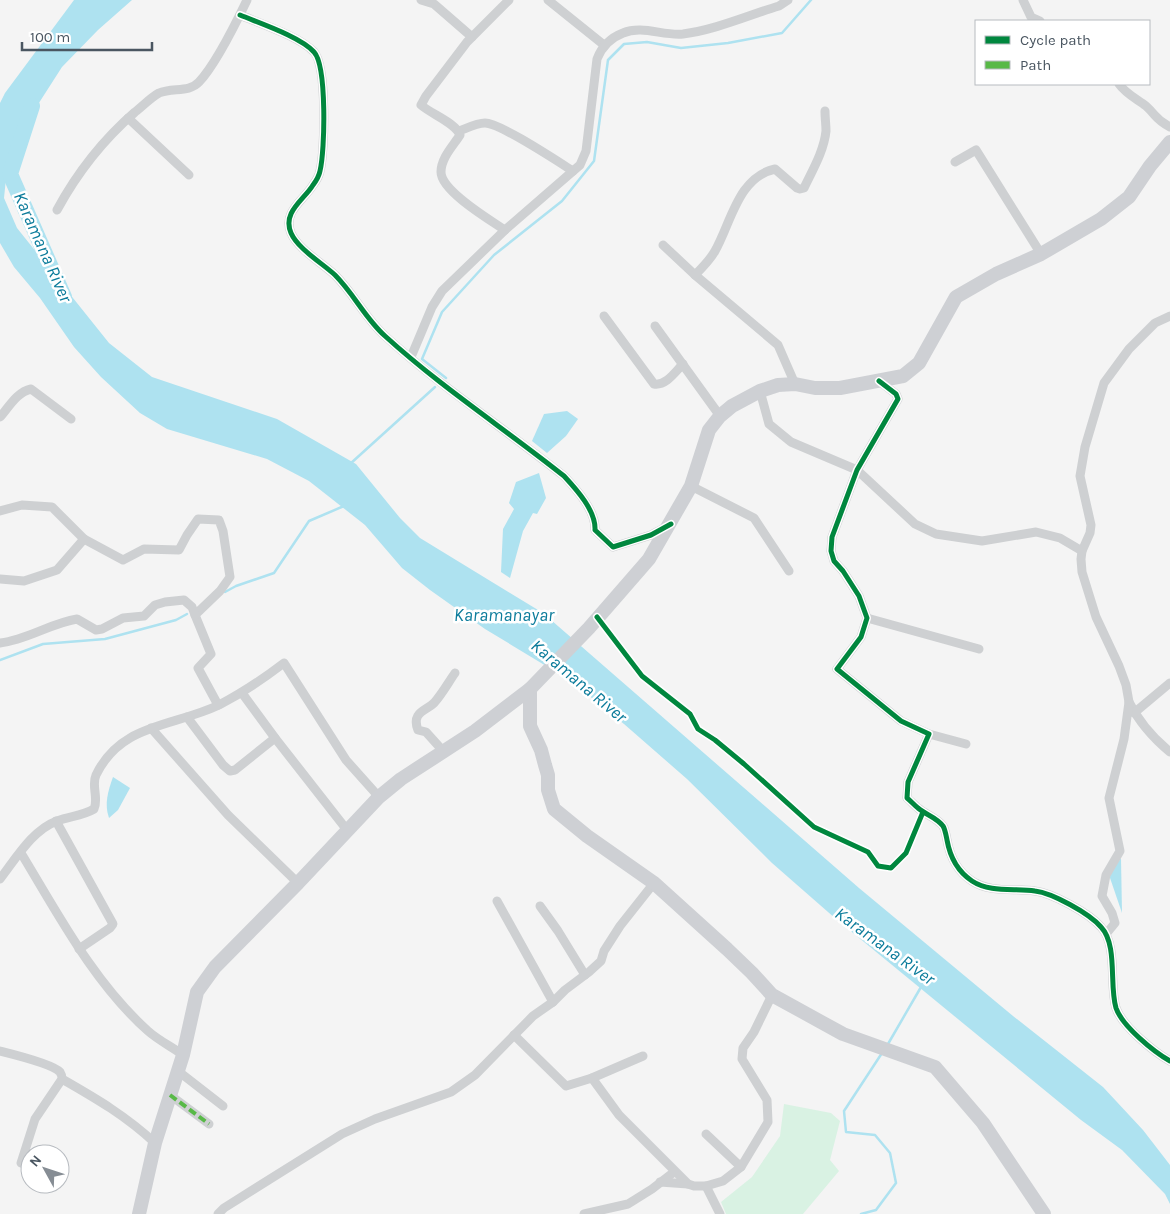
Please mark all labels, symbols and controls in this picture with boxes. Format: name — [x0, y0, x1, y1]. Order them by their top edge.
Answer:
scale bar — [22, 20, 152, 52]
legend — [975, 20, 1150, 85]
text: 100 m — [30, 28, 70, 46]
text: Cycle path — [1020, 31, 1091, 49]
text: Path — [1020, 56, 1051, 74]
water label: Karamana River — [9, 188, 77, 306]
water label: Karamanayar — [454, 604, 555, 626]
water label: Karamana River — [527, 634, 632, 728]
water label: Karamana River — [831, 902, 940, 990]
north arrow — [20, 1144, 70, 1194]
text: N — [26, 1152, 45, 1170]

